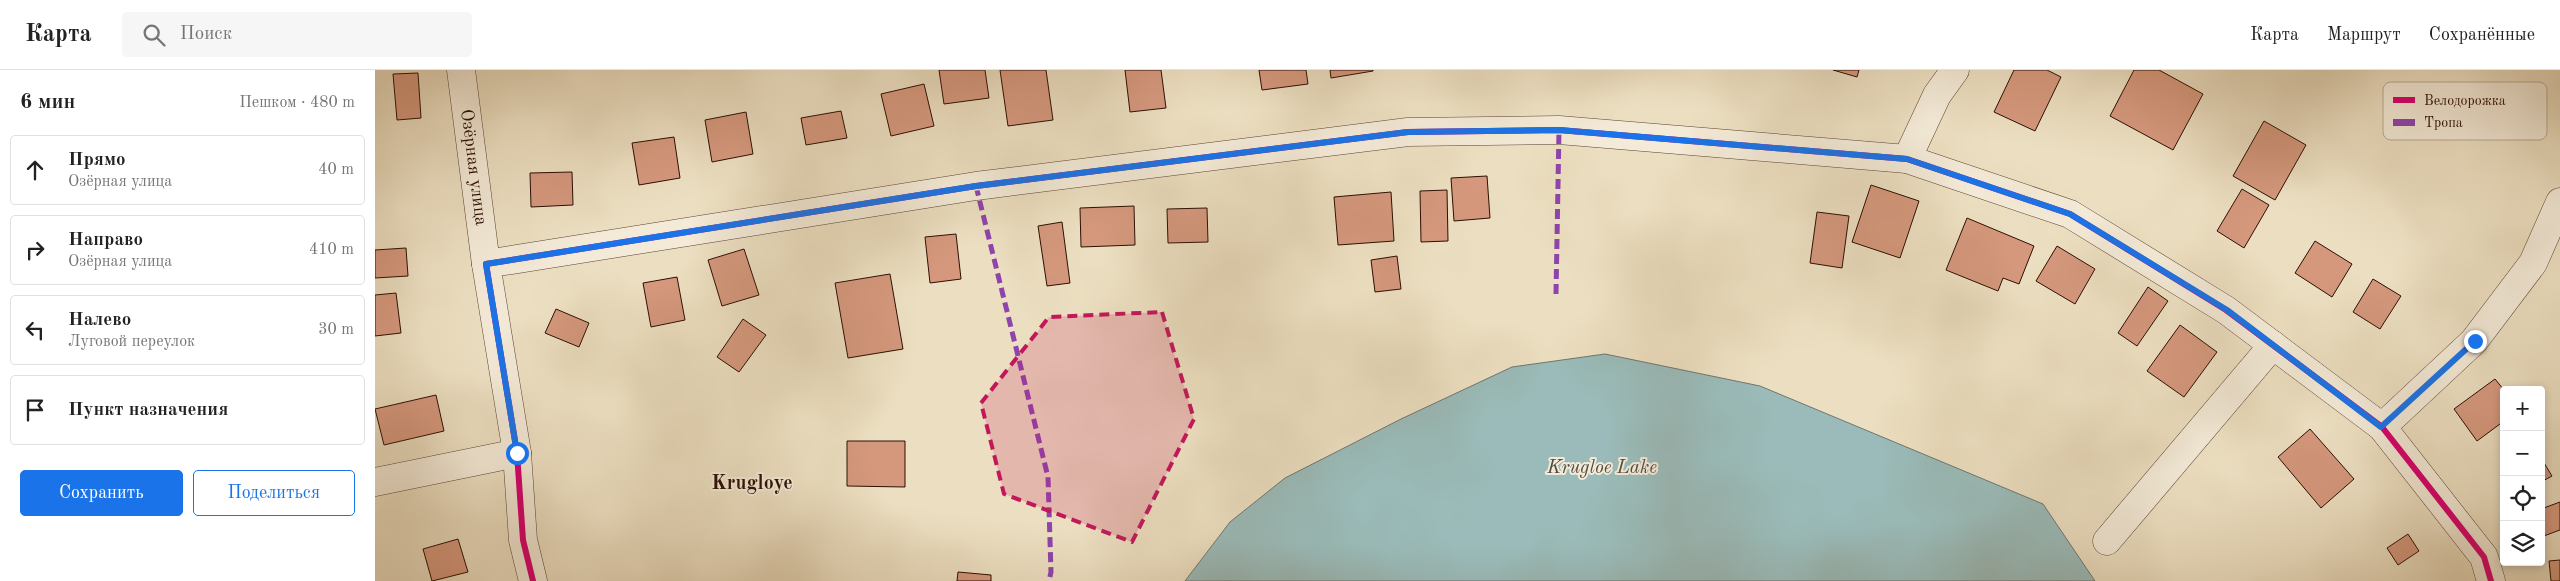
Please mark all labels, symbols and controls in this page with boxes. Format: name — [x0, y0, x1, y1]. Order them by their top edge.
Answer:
search box — [122, 12, 472, 57]
icon: search — [140, 21, 168, 49]
text: Карта — [25, 23, 92, 47]
text: Поиск — [180, 25, 232, 44]
text: Карта — [2250, 26, 2299, 44]
text: Маршрут — [2327, 26, 2401, 44]
text: Сохранённые — [2429, 26, 2535, 44]
legend — [2383, 82, 2547, 140]
text: 6 мин — [20, 92, 75, 113]
text: Велодорожка — [2424, 94, 2506, 108]
text: Пешком · 480 m — [239, 95, 355, 111]
street label: Озёрная улица — [457, 108, 490, 227]
text: Тропа — [2424, 116, 2463, 130]
text: Прямо — [68, 151, 126, 170]
icon: ahead — [21, 156, 49, 184]
text: 40 m — [318, 162, 354, 178]
text: Озёрная улица — [68, 174, 172, 190]
text: Направо — [68, 231, 143, 250]
icon: right — [21, 236, 49, 264]
text: 410 m — [309, 242, 354, 258]
text: Озёрная улица — [68, 254, 172, 270]
text: Налево — [68, 311, 131, 330]
icon: left — [21, 316, 49, 344]
text: 30 m — [318, 322, 354, 338]
route end — [2464, 330, 2487, 353]
text: Луговой переулок — [68, 334, 195, 350]
map controls — [2500, 386, 2545, 566]
button: + — [2500, 386, 2545, 431]
icon: arrive — [21, 396, 49, 424]
text: Пункт назначения — [68, 401, 228, 420]
button: − — [2500, 431, 2545, 476]
route start — [506, 442, 529, 465]
water label: Krugloe Lake — [1546, 459, 1657, 478]
button: Сохранить — [20, 470, 183, 516]
button: Поделиться — [193, 470, 355, 516]
district label: Krugloye — [711, 474, 793, 494]
button: locate — [2500, 476, 2545, 521]
button: layers — [2500, 521, 2545, 566]

